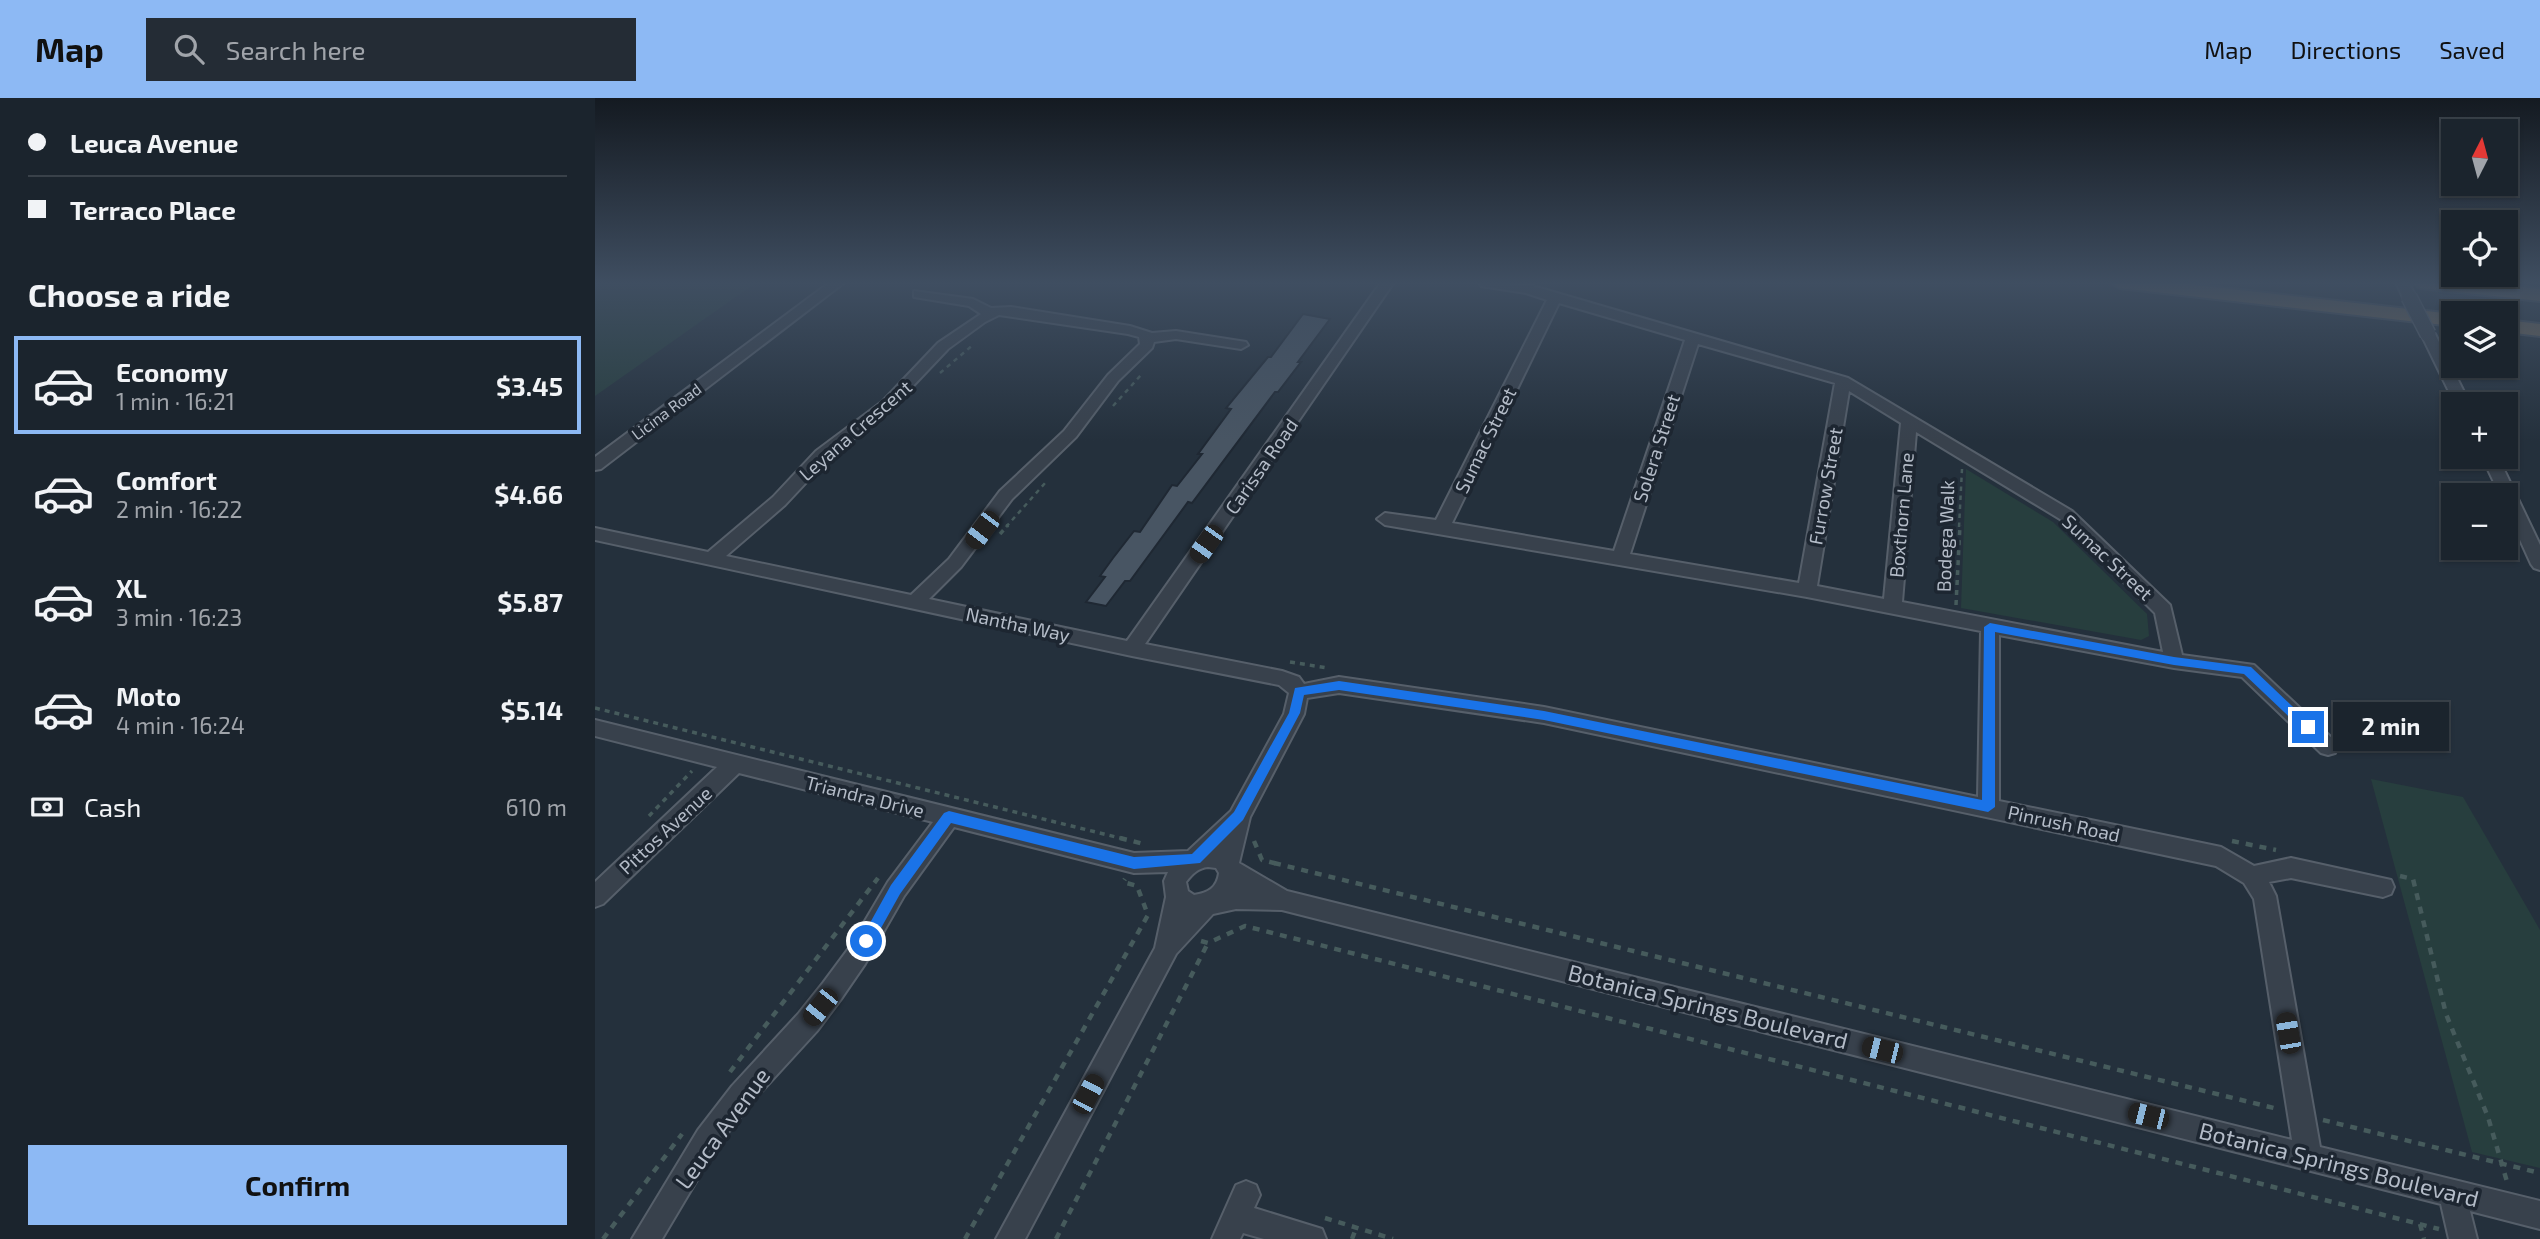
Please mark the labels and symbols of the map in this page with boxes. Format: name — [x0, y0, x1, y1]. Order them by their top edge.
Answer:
north arrow — [2441, 119, 2518, 196]
street label: Leyana Crescent — [794, 375, 916, 485]
street label: Licina Road — [627, 379, 705, 443]
street label: Sumac Street — [1449, 383, 1521, 497]
street label: Solera Street — [1628, 391, 1684, 505]
street label: Carissa Road — [1220, 414, 1302, 518]
street label: Furrow Street — [1803, 425, 1847, 547]
street label: Boxthorn Lane — [1884, 451, 1918, 579]
street label: Bodega Walk — [1932, 479, 1958, 592]
car — [961, 507, 1004, 553]
street label: Sumac Street — [2058, 509, 2158, 605]
car — [1186, 521, 1227, 567]
street label: Nantha Way — [964, 602, 1072, 646]
callout: 2 min — [2333, 702, 2448, 752]
route end — [2292, 711, 2324, 743]
street label: Triandra Drive — [803, 770, 927, 822]
street label: Pittos Avenue — [614, 781, 716, 879]
street label: Pinrush Road — [2006, 800, 2122, 846]
route start — [850, 925, 882, 957]
street label: Botanica Springs Boulevard — [1565, 958, 1851, 1054]
car — [799, 984, 842, 1030]
car — [2275, 1010, 2302, 1056]
car — [1860, 1035, 1905, 1065]
street label: Leuca Avenue — [669, 1062, 775, 1194]
car — [1069, 1071, 1108, 1117]
car — [2126, 1101, 2171, 1131]
street label: Botanica Springs Boulevard — [2196, 1116, 2482, 1212]

